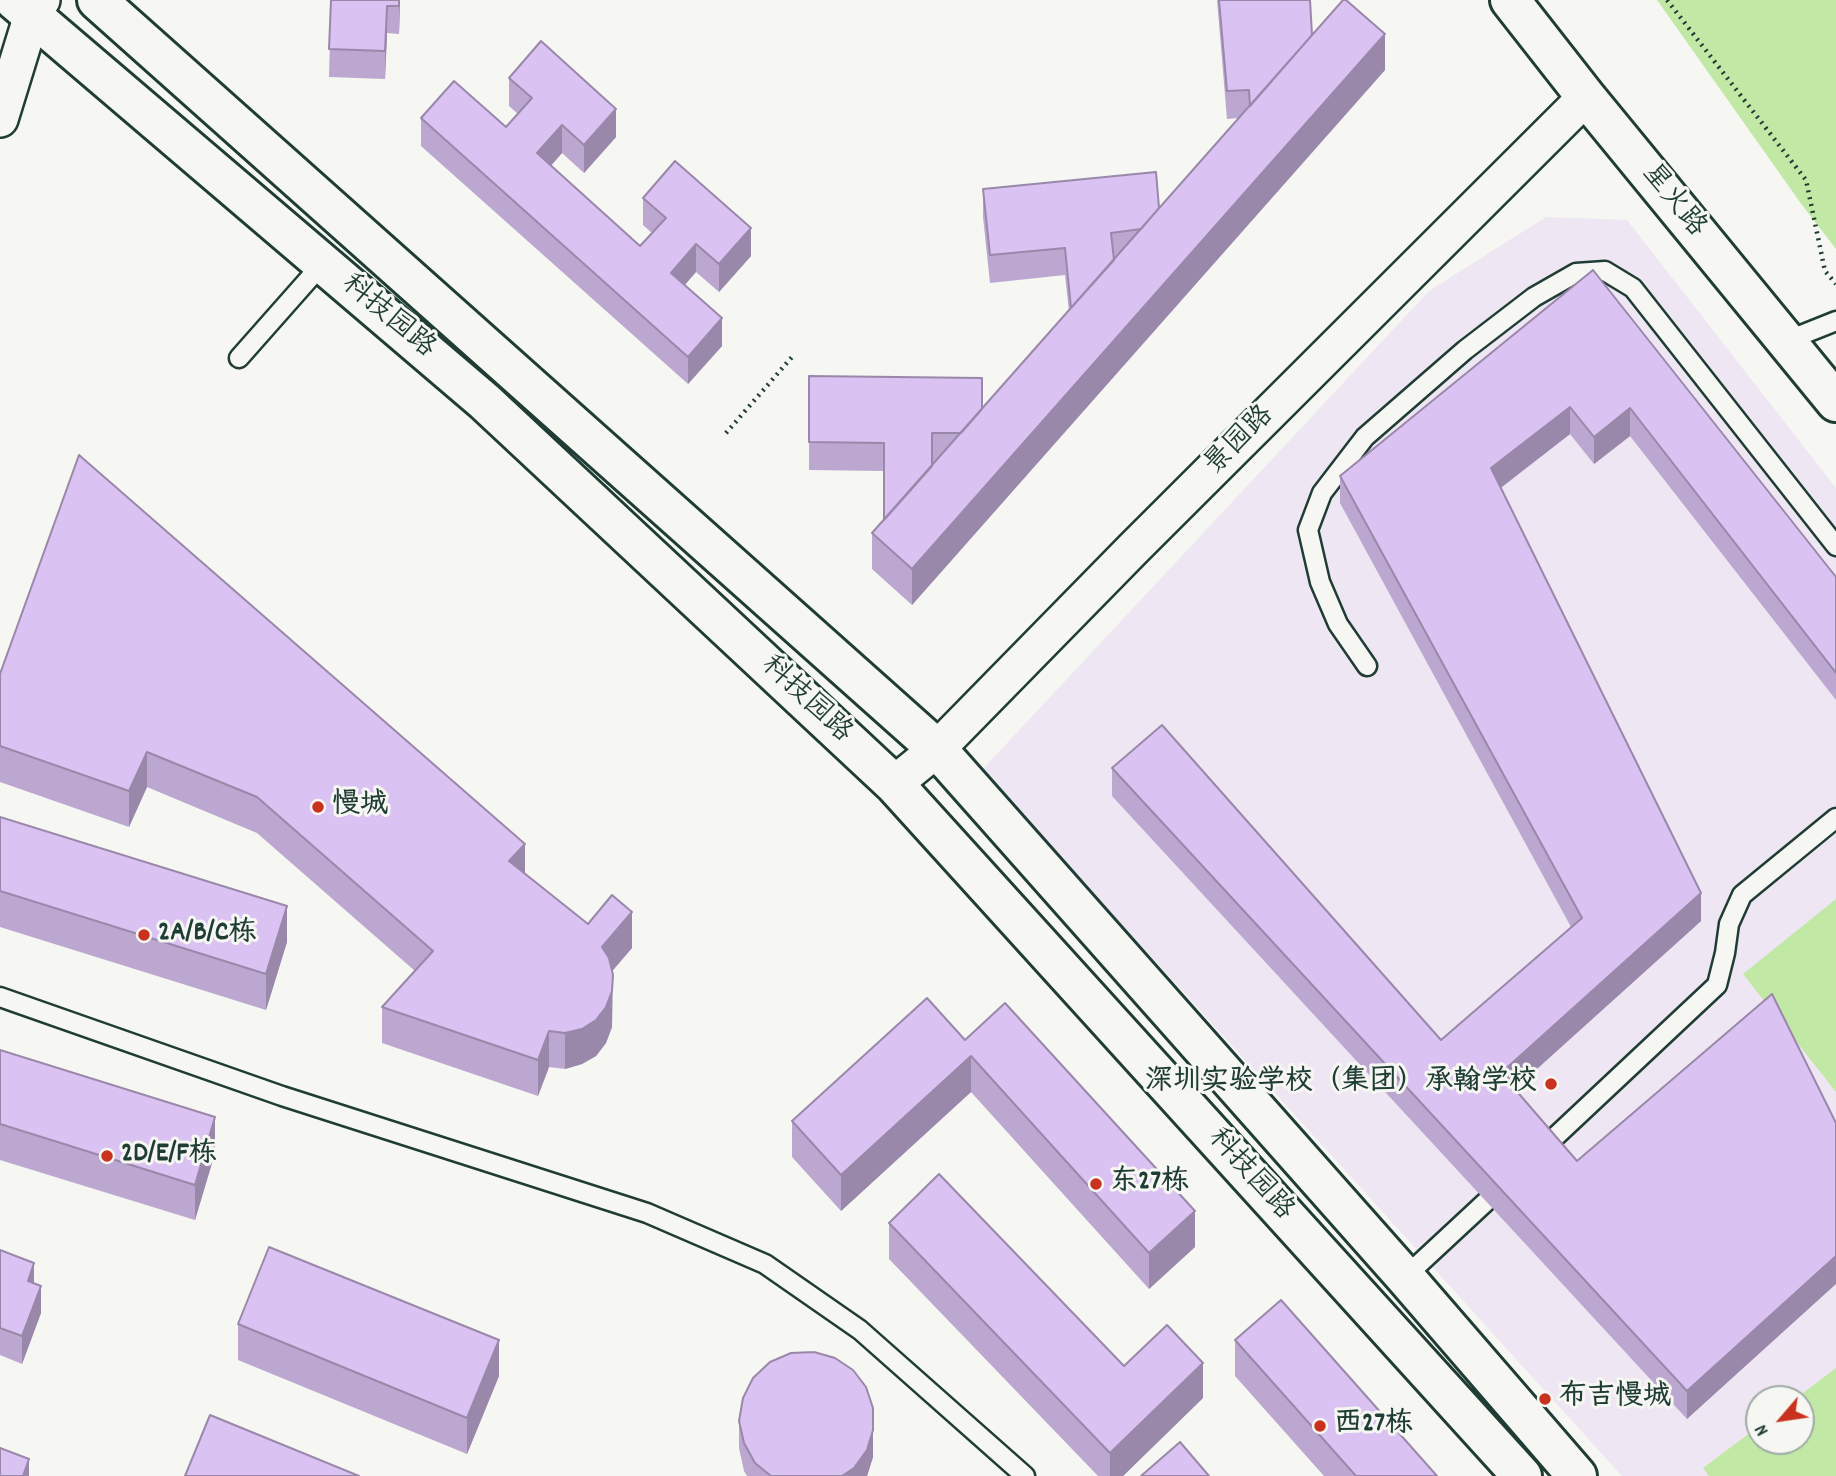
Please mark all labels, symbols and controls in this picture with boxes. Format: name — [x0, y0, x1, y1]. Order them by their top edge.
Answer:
street label: 星火路 — [1633, 159, 1711, 245]
street label: 科技园路 — [333, 269, 441, 367]
street label: 景园路 — [1199, 400, 1283, 484]
street label: 科技园路 — [753, 651, 857, 751]
place label: 慢城 — [332, 790, 388, 824]
marker: 慢城 — [310, 799, 326, 815]
place label: 2A/B/C栋 — [158, 918, 257, 952]
marker: 2A/B/C栋 — [136, 927, 152, 943]
place label: 深圳实验学校（集团）承翰学校 — [1145, 1067, 1537, 1101]
marker: 深圳实验学校（集团）承翰学校 — [1543, 1076, 1559, 1092]
street label: 科技园路 — [1199, 1123, 1299, 1229]
place label: 2D/E/F栋 — [121, 1139, 217, 1173]
marker: 2D/E/F栋 — [99, 1148, 115, 1164]
place label: 东27栋 — [1110, 1167, 1189, 1201]
marker: 东27栋 — [1088, 1176, 1104, 1192]
place label: 布吉慢城 — [1559, 1382, 1671, 1416]
north arrow — [1745, 1385, 1815, 1455]
marker: 布吉慢城 — [1537, 1391, 1553, 1407]
place label: 西27栋 — [1334, 1409, 1413, 1443]
marker: 西27栋 — [1312, 1418, 1328, 1434]
text: N — [1749, 1419, 1777, 1440]

